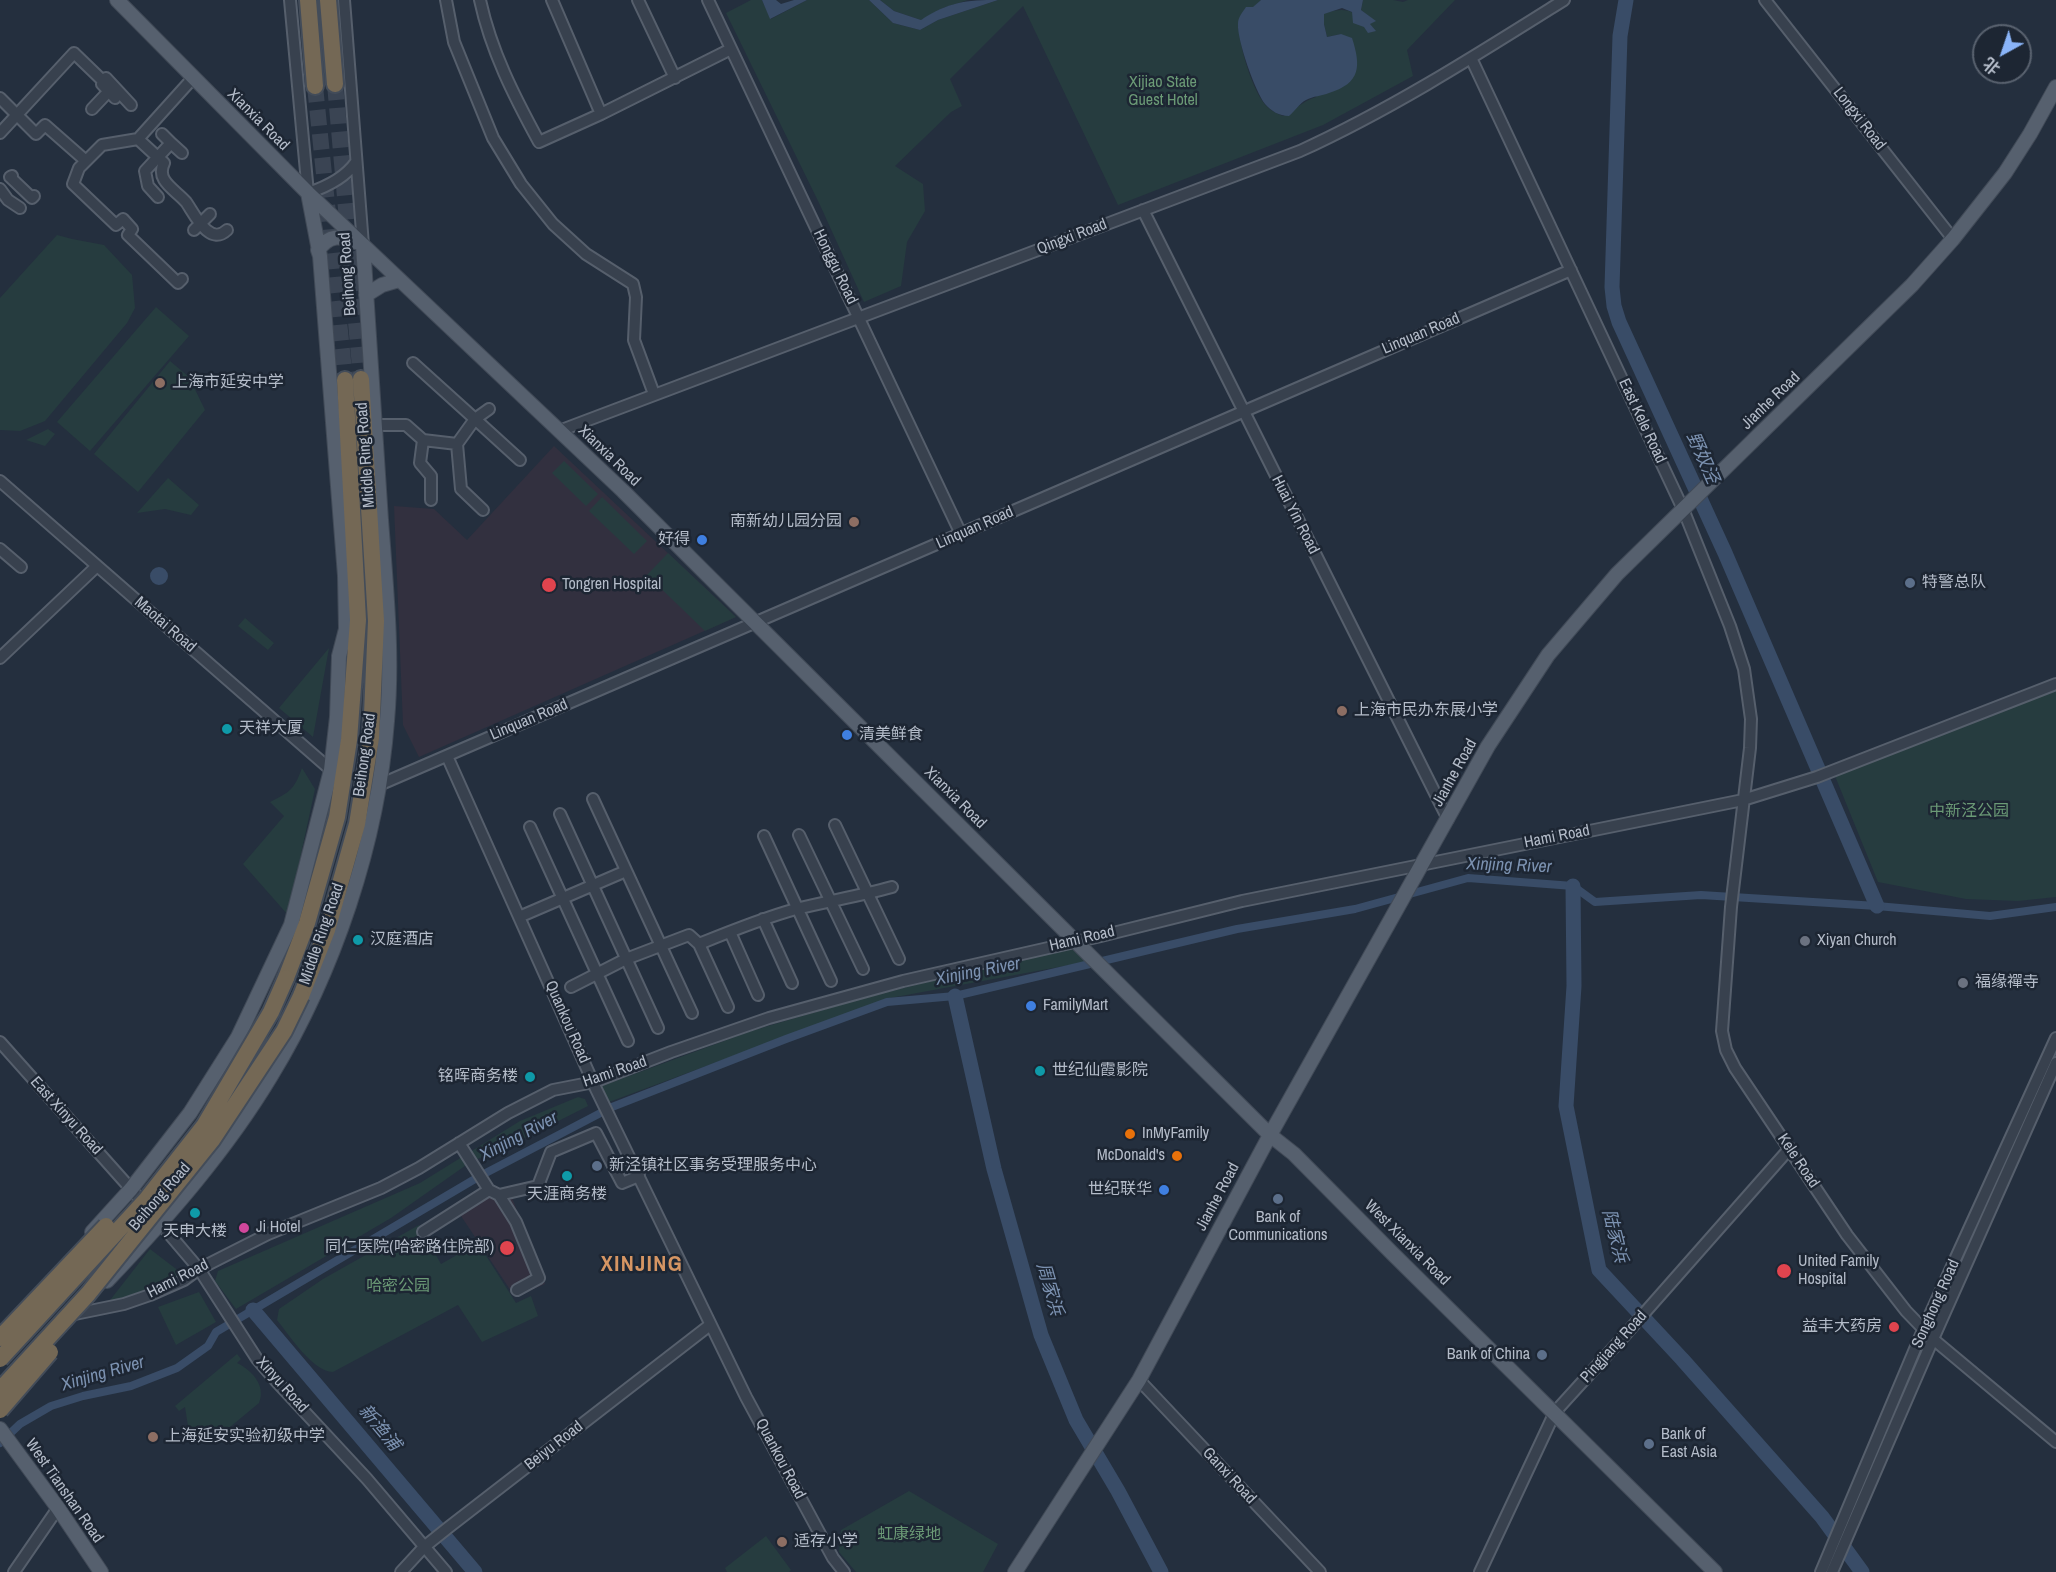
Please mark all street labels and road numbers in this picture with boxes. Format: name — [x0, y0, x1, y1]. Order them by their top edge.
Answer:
street label: Longxi Road — [1829, 84, 1889, 154]
street label: Xianxia Road — [223, 85, 293, 155]
street label: Qingxi Road — [1034, 215, 1110, 259]
street label: Honggu Road — [809, 226, 861, 308]
street label: Beihong Road — [335, 231, 361, 317]
street label: Linquan Road — [1379, 309, 1463, 359]
street label: Jianhe Road — [1738, 368, 1804, 434]
street label: East Kele Road — [1614, 376, 1670, 466]
street label: Middle Ring Road — [353, 402, 379, 508]
street label: Xianxia Road — [574, 421, 644, 491]
street label: Huai Yin Road — [1267, 473, 1323, 557]
street label: Linquan Road — [933, 502, 1017, 554]
street label: Maotai Road — [130, 593, 200, 657]
street label: Linquan Road — [487, 695, 571, 745]
street label: Beihong Road — [350, 712, 380, 798]
street label: Jianhe Road — [1429, 736, 1481, 810]
street label: Xianxia Road — [920, 763, 990, 833]
street label: Hami Road — [1523, 821, 1591, 853]
street label: Middle Ring Road — [296, 881, 348, 987]
street label: Hami Road — [1048, 922, 1116, 956]
street label: Quankou Road — [540, 978, 594, 1066]
street label: Hami Road — [581, 1052, 649, 1092]
street label: East Xinyu Road — [26, 1073, 106, 1159]
street label: Kele Road — [1773, 1130, 1823, 1192]
street label: Beihong Road — [125, 1159, 195, 1235]
street label: Jianhe Road — [1192, 1160, 1244, 1234]
street label: West Xianxia Road — [1360, 1196, 1454, 1290]
street label: Hami Road — [144, 1255, 212, 1303]
street label: Songhong Road — [1908, 1257, 1964, 1351]
street label: Pingjiang Road — [1577, 1307, 1651, 1387]
street label: Xinyu Road — [252, 1353, 312, 1417]
street label: Quankou Road — [751, 1416, 809, 1502]
street label: Beiyu Road — [521, 1417, 587, 1475]
street label: West Tianshan Road — [21, 1435, 107, 1547]
street label: Ganxi Road — [1198, 1444, 1260, 1508]

